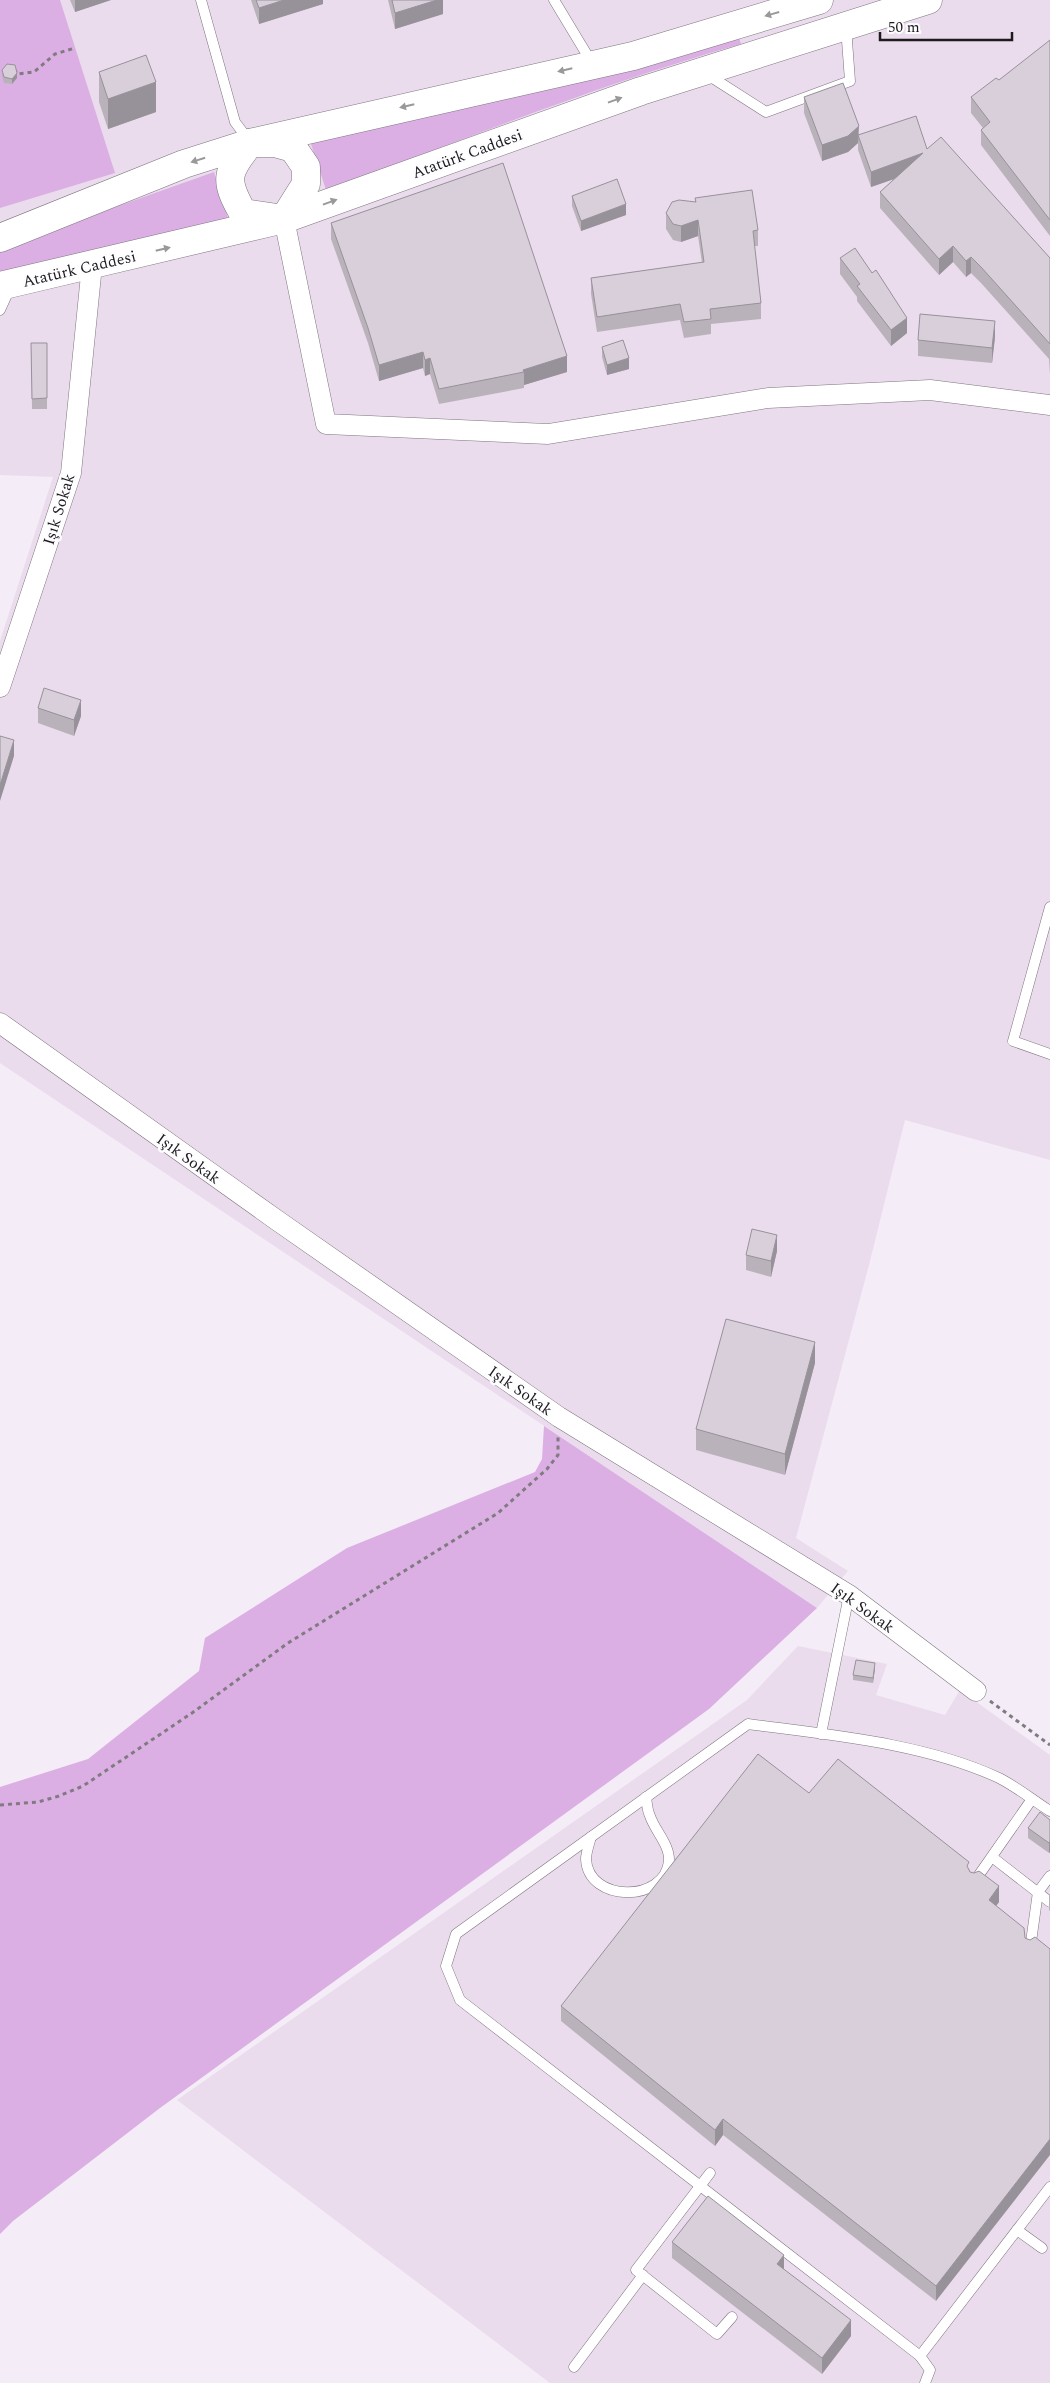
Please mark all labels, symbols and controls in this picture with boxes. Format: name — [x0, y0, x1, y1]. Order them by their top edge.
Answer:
one-way arrow — [765, 10, 780, 18]
scale bar — [880, 10, 1012, 42]
text: 50 m — [888, 16, 920, 39]
one-way arrow — [557, 66, 572, 74]
one-way arrow — [608, 96, 623, 104]
one-way arrow — [399, 102, 414, 110]
street label: Atatürk Caddesi — [409, 123, 526, 185]
one-way arrow — [191, 156, 206, 164]
one-way arrow — [323, 198, 338, 205]
street label: Atatürk Caddesi — [20, 244, 138, 294]
one-way arrow — [156, 245, 171, 253]
street label: Işık Sokak — [37, 470, 81, 548]
street label: Işık Sokak — [151, 1127, 225, 1190]
street label: Işık Sokak — [483, 1360, 558, 1422]
street label: Işık Sokak — [825, 1576, 899, 1639]

